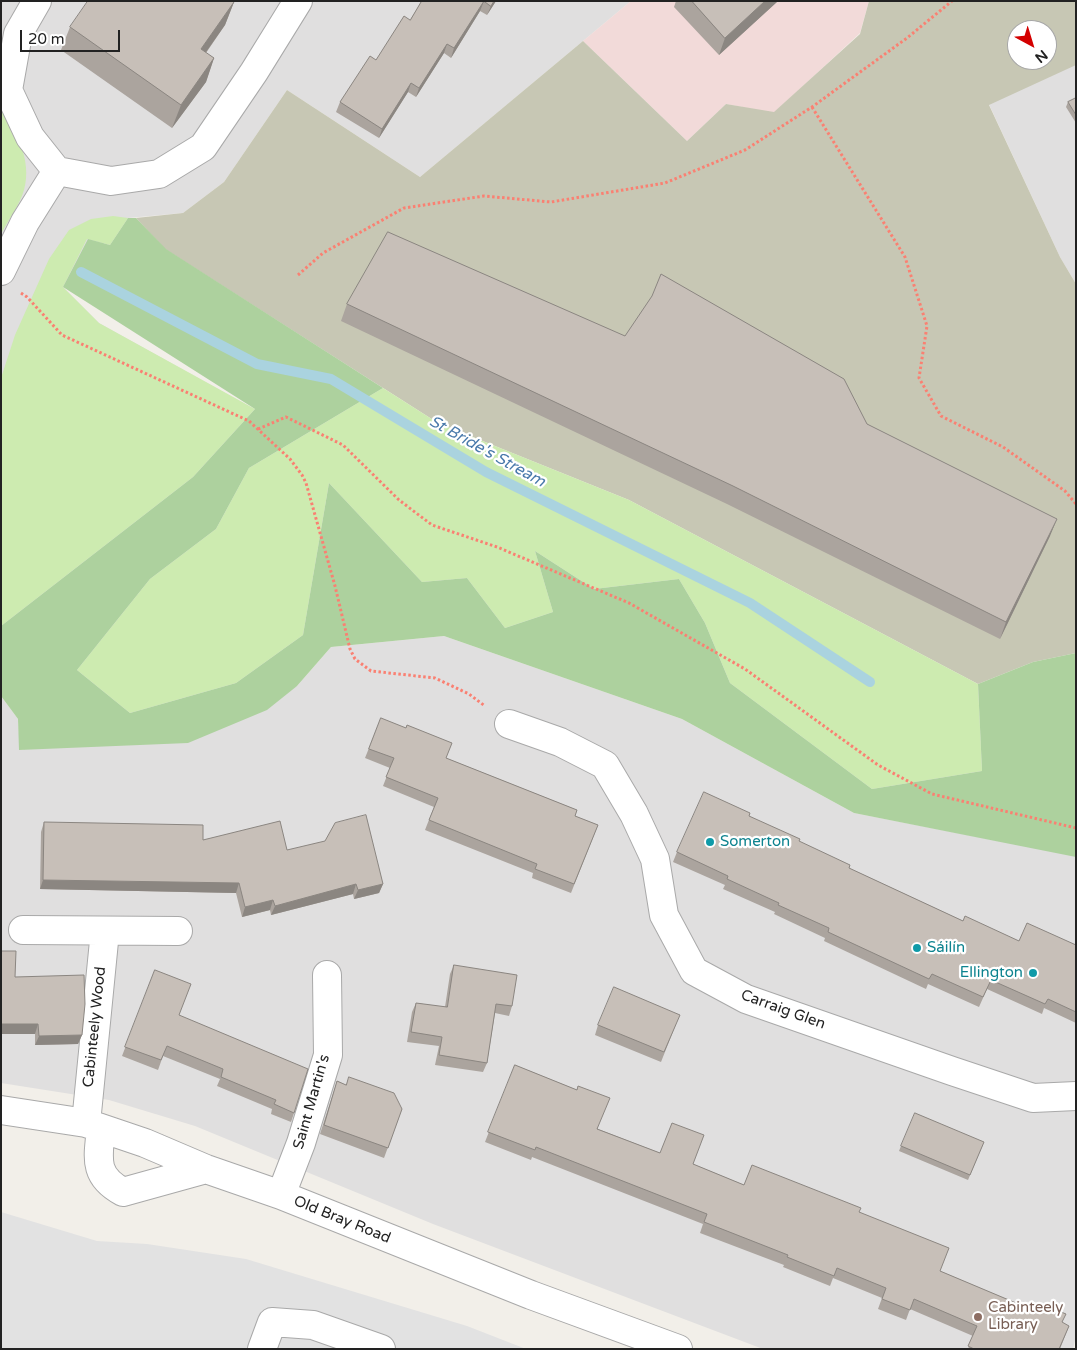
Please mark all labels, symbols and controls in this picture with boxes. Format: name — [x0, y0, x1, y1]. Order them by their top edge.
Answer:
scale bar — [22, 20, 122, 52]
north arrow — [1007, 20, 1057, 70]
text: 20 m — [28, 30, 65, 48]
text: N — [1031, 46, 1051, 66]
water label: St Bride's Stream — [426, 412, 548, 492]
place label: Somerton — [720, 833, 790, 851]
marker: Somerton — [704, 836, 716, 848]
place label: Sáilín — [927, 939, 965, 957]
marker: Sáilín — [911, 942, 923, 954]
place label: Ellington — [960, 964, 1023, 982]
street label: Cabinteely Wood — [80, 966, 110, 1088]
marker: Ellington — [1027, 967, 1039, 979]
street label: Carraig Glen — [738, 986, 828, 1034]
street label: Saint Martin's — [290, 1053, 334, 1151]
street label: Old Bray Road — [291, 1192, 393, 1248]
place label: Cabinteely Library — [988, 1299, 1063, 1334]
marker: Cabinteely Library — [972, 1311, 984, 1323]

